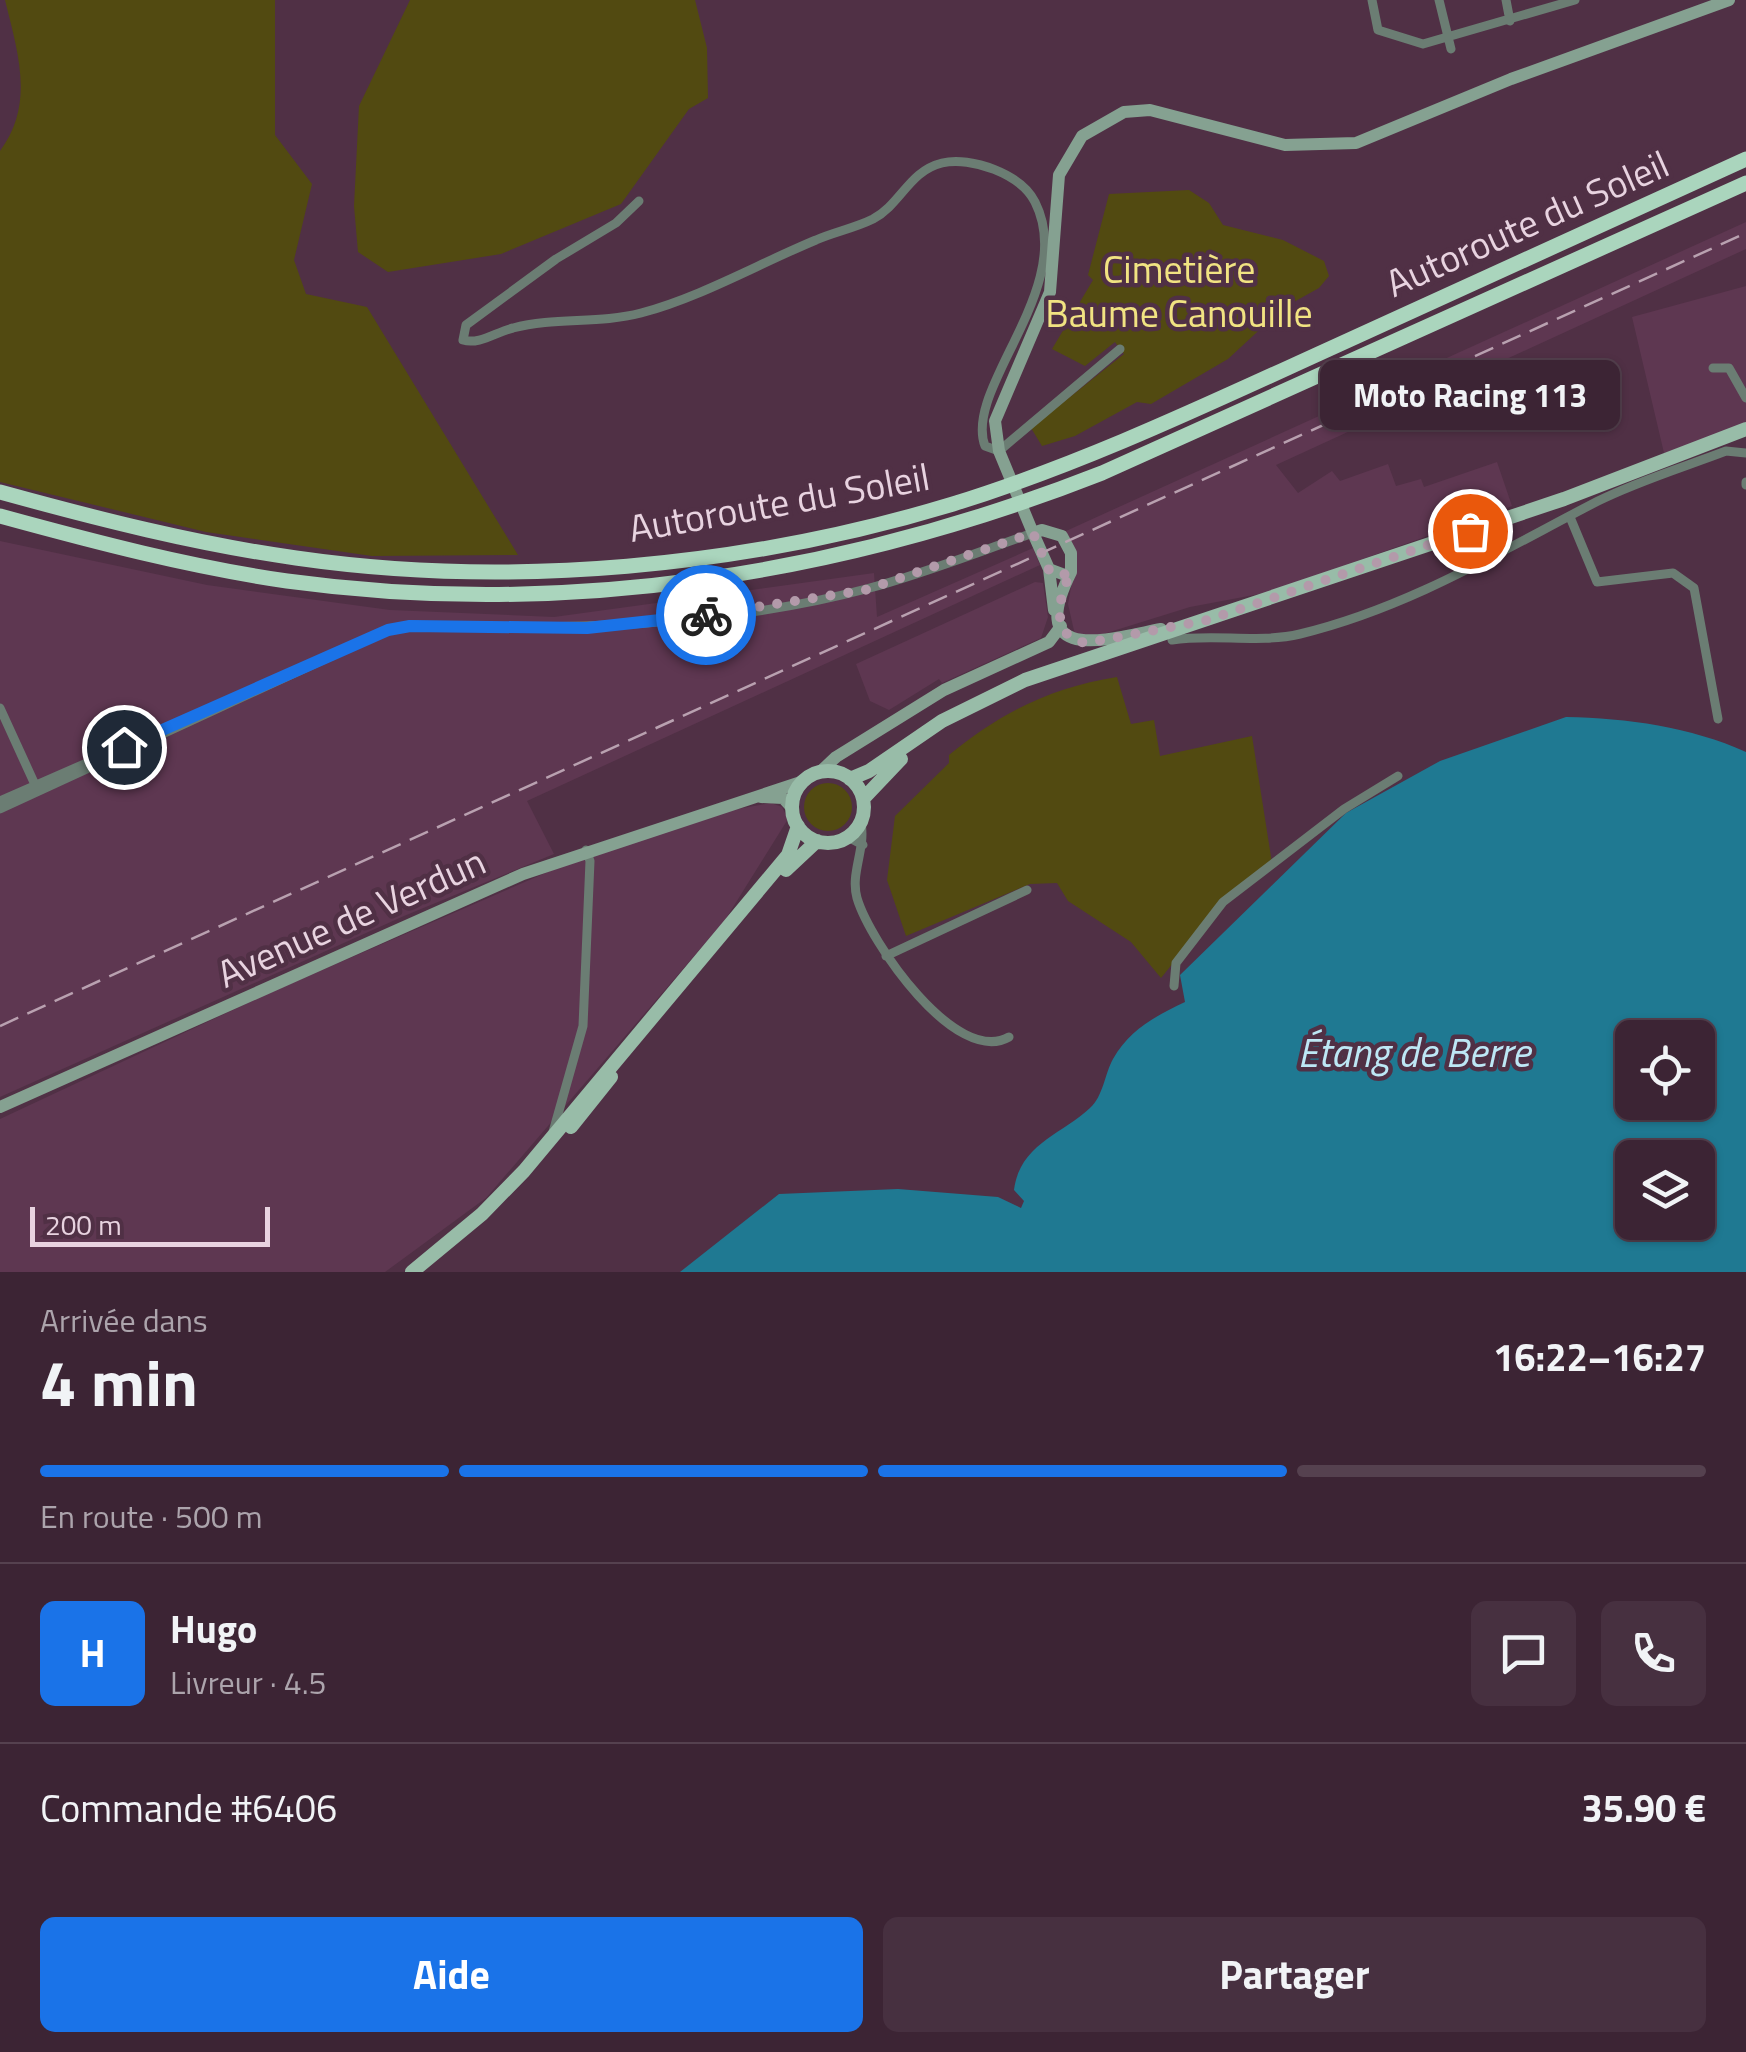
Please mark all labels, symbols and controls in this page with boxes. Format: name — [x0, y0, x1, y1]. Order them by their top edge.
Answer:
street label: Autoroute du Soleil — [1376, 135, 1678, 311]
park label: Cimetière Baume Canouille — [1045, 240, 1313, 342]
callout: Moto Racing 113 — [1320, 361, 1620, 431]
text: Moto Racing 113 — [1353, 371, 1587, 419]
street label: Autoroute du Soleil — [624, 447, 934, 557]
pin — [1428, 489, 1513, 574]
icon: bag — [1443, 504, 1498, 559]
courier — [656, 565, 756, 665]
icon: bike — [679, 588, 734, 643]
pin — [82, 705, 167, 790]
icon: home — [97, 720, 152, 775]
street label: Avenue de Verdun — [208, 832, 494, 1002]
map controls — [1615, 1020, 1715, 1240]
button: locate — [1615, 1020, 1715, 1120]
water label: Étang de Berre — [1298, 1022, 1533, 1083]
button: layers — [1615, 1140, 1715, 1240]
scale bar — [30, 1202, 270, 1246]
text: 200 m — [45, 1203, 122, 1246]
text: Arrivée dans — [40, 1296, 208, 1344]
text: 16:22–16:27 — [1493, 1328, 1706, 1386]
text: 4 min — [40, 1332, 198, 1431]
text: En route · 500 m — [40, 1492, 263, 1540]
text: Hugo — [170, 1600, 257, 1658]
button: chat — [1471, 1601, 1576, 1706]
button: phone — [1601, 1601, 1706, 1706]
text: H — [80, 1624, 105, 1682]
text: Livreur · 4.5 — [170, 1658, 326, 1706]
text: Commande #6406 — [40, 1779, 337, 1837]
text: 35.90 € — [1582, 1779, 1706, 1837]
button: Aide — [40, 1917, 863, 2032]
button: Partager — [883, 1917, 1706, 2032]

